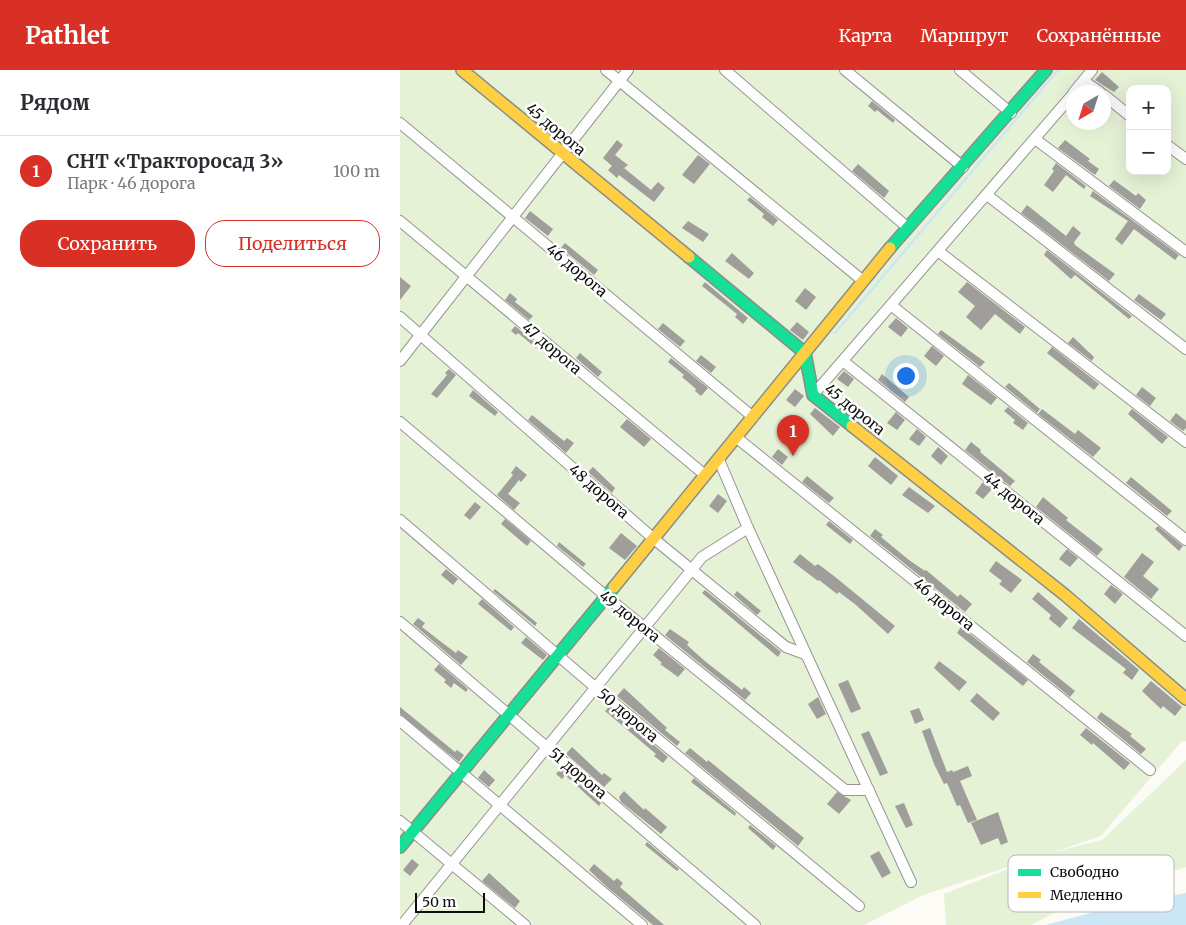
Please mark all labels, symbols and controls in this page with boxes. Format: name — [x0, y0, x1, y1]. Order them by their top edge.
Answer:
text: Pathlet — [25, 20, 110, 51]
text: Карта — [839, 24, 892, 47]
text: Маршрут — [920, 24, 1008, 47]
text: Сохранённые — [1036, 24, 1161, 47]
north arrow — [1066, 85, 1111, 130]
map controls — [1126, 85, 1171, 175]
button: + — [1126, 85, 1171, 130]
text: Рядом — [20, 89, 90, 116]
street label: 45 дорога — [522, 99, 590, 159]
button: − — [1126, 130, 1171, 175]
text: СНТ «Тракторосад 3» — [67, 149, 283, 173]
text: 1 — [32, 161, 40, 181]
text: 100 m — [333, 161, 380, 181]
text: Парк · 46 дорога — [67, 173, 195, 193]
button: Сохранить — [20, 220, 195, 267]
button: Поделиться — [205, 220, 380, 267]
street label: 46 дорога — [543, 239, 611, 301]
street label: 47 дорога — [519, 318, 585, 378]
your location — [893, 363, 919, 389]
street label: 45 дорога — [821, 379, 889, 439]
pin: 1 — [777, 415, 809, 456]
street label: 48 дорога — [565, 460, 633, 522]
street label: 44 дорога — [979, 467, 1049, 529]
street label: 46 дорога — [910, 574, 978, 634]
street label: 49 дорога — [596, 586, 664, 646]
street label: 50 дорога — [594, 684, 662, 746]
street label: 51 дорога — [545, 743, 611, 803]
legend — [1008, 855, 1174, 912]
text: Свободно — [1050, 863, 1119, 881]
text: Медленно — [1050, 886, 1123, 904]
scale bar — [415, 890, 485, 913]
text: 50 m — [422, 893, 456, 911]

